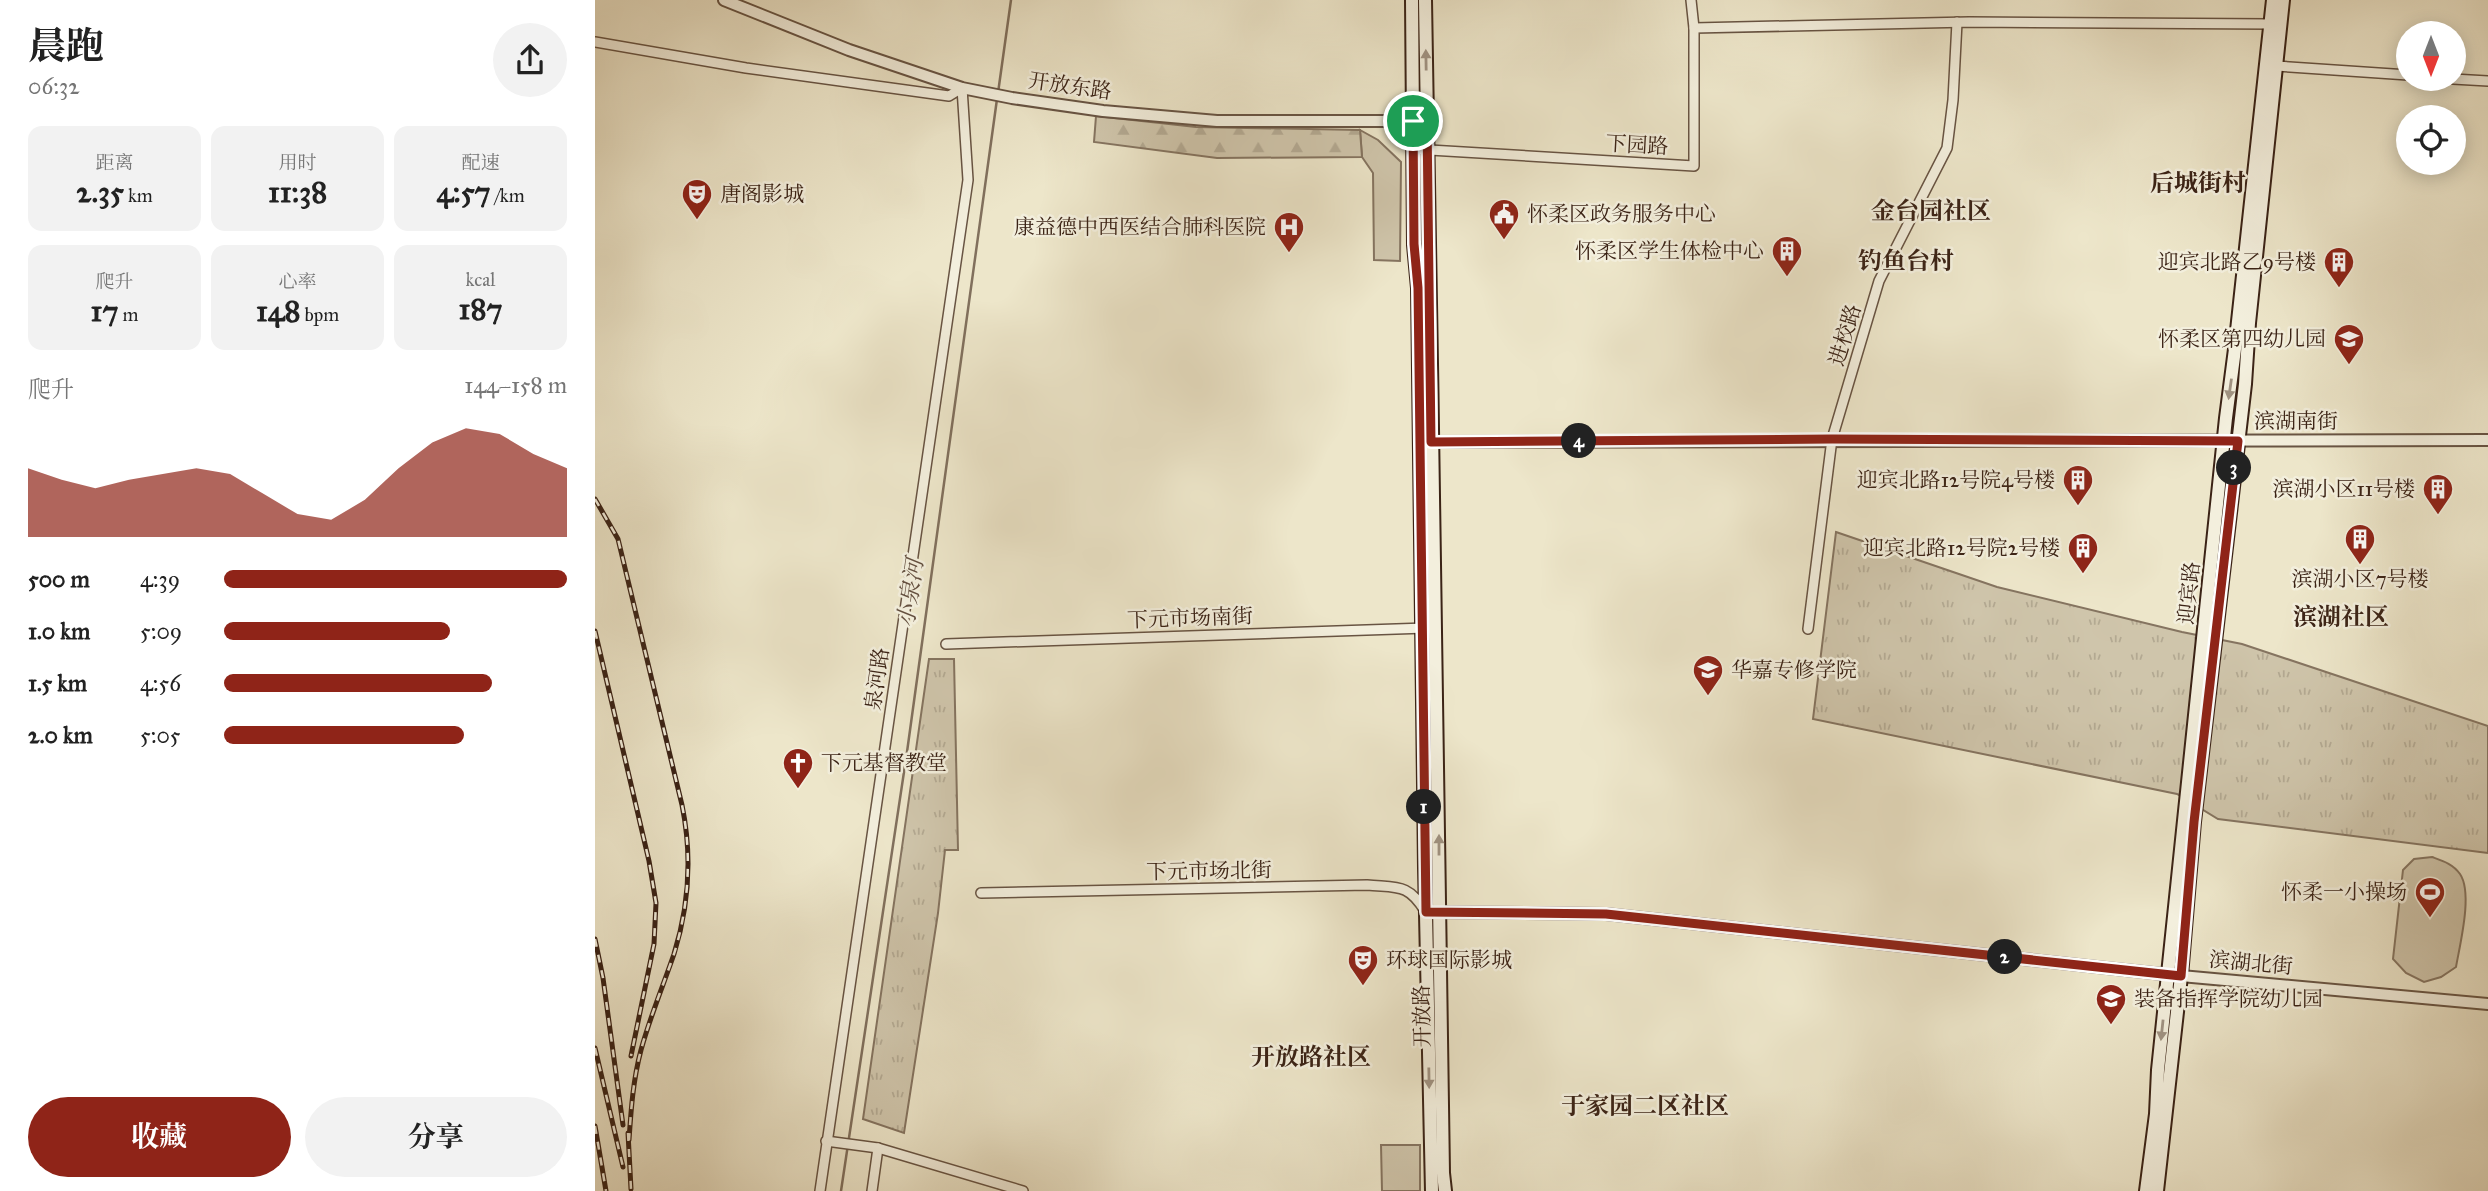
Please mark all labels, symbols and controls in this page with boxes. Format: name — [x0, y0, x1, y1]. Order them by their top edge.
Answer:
north arrow — [2396, 21, 2466, 91]
map controls — [2396, 21, 2466, 175]
text: 晨跑 — [28, 23, 104, 69]
button: share — [493, 23, 567, 97]
one-way arrow — [1420, 49, 1432, 71]
street label: 开放东路 — [1027, 67, 1113, 105]
text: 06:32 — [28, 72, 80, 100]
pin — [1383, 91, 1443, 151]
icon: arrive — [1394, 102, 1432, 140]
button: locate — [2396, 105, 2466, 175]
street label: 下园路 — [1605, 130, 1669, 160]
text: 距离 — [95, 151, 134, 174]
text: 用时 — [278, 151, 317, 174]
text: 配速 — [461, 151, 500, 174]
district label: 后城街村 — [2150, 168, 2246, 198]
text: 2.35 — [76, 174, 124, 210]
text: 11:38 — [268, 174, 327, 210]
text: 4:57 — [436, 174, 491, 210]
theatre icon: 唐阁影城 — [680, 177, 714, 221]
place label: 唐阁影城 — [720, 181, 804, 207]
text: km — [124, 184, 153, 207]
text: /km — [491, 184, 525, 207]
district label: 金台园社区 — [1871, 196, 1991, 226]
public building icon: 怀柔区政务服务中心 — [1487, 197, 1521, 241]
place label: 怀柔区政务服务中心 — [1527, 201, 1716, 227]
hospital icon: 康益德中西医结合肺科医院 — [1272, 210, 1306, 254]
place label: 康益德中西医结合肺科医院 — [1014, 214, 1266, 240]
building icon: 怀柔区学生体检中心 — [1770, 234, 1804, 278]
place label: 怀柔区学生体检中心 — [1575, 238, 1764, 264]
building icon: 迎宾北路乙9号楼 — [2322, 245, 2356, 289]
district label: 钓鱼台村 — [1858, 246, 1954, 276]
place label: 迎宾北路乙9号楼 — [2158, 249, 2316, 275]
text: kcal — [466, 268, 495, 291]
text: 爬升 — [95, 270, 134, 293]
text: 心率 — [278, 270, 317, 293]
text: 187 — [459, 291, 502, 327]
text: 17 — [91, 293, 118, 329]
text: 148 — [256, 293, 300, 329]
street label: 进校路 — [1823, 301, 1867, 369]
text: m — [118, 303, 138, 326]
text: bpm — [300, 303, 339, 326]
school or university icon: 怀柔区第四幼儿园 — [2332, 322, 2366, 366]
place label: 怀柔区第四幼儿园 — [2158, 326, 2326, 352]
text: 144–158 m — [464, 371, 567, 399]
text: 爬升 — [28, 375, 74, 403]
one-way arrow — [2224, 379, 2235, 401]
street label: 滨湖南街 — [2254, 408, 2338, 434]
pin: 4 — [1562, 424, 1597, 458]
text: 4 — [1573, 429, 1584, 452]
pin: 3 — [2217, 450, 2251, 486]
text: 3 — [2230, 456, 2237, 479]
building icon: 迎宾北路12号院4号楼 — [2061, 463, 2095, 507]
place label: 迎宾北路12号院4号楼 — [1857, 467, 2055, 493]
building icon: 滨湖小区11号楼 — [2421, 472, 2455, 516]
place label: 滨湖小区11号楼 — [2272, 476, 2415, 502]
building icon: 滨湖小区7号楼 — [2343, 522, 2377, 566]
building icon: 迎宾北路12号院2号楼 — [2066, 531, 2100, 575]
place label: 迎宾北路12号院2号楼 — [1863, 535, 2060, 561]
water label: 小泉河 — [891, 553, 929, 629]
street label: 迎宾路 — [2173, 560, 2205, 626]
text: 500 m — [28, 565, 90, 593]
text: 4:39 — [140, 565, 180, 593]
place label: 滨湖小区7号楼 — [2291, 566, 2429, 592]
district label: 滨湖社区 — [2293, 602, 2389, 632]
street label: 下元市场南街 — [1127, 603, 1253, 633]
text: 1.0 km — [28, 617, 90, 645]
text: 5:09 — [140, 617, 182, 645]
street label: 泉河路 — [860, 646, 894, 712]
school or university icon: 华嘉专修学院 — [1691, 653, 1725, 697]
place label: 华嘉专修学院 — [1731, 657, 1857, 683]
text: 1.5 km — [28, 669, 87, 697]
text: 4:56 — [140, 669, 181, 697]
text: 2.0 km — [28, 721, 93, 749]
text: 5:05 — [140, 721, 181, 749]
church icon: 下元基督教堂 — [781, 746, 815, 790]
place label: 下元基督教堂 — [821, 750, 947, 776]
pin: 1 — [1407, 790, 1441, 824]
text: 1 — [1420, 795, 1427, 818]
one-way arrow — [1433, 833, 1445, 855]
street label: 下元市场北街 — [1146, 857, 1272, 885]
sports icon: 怀柔一小操场 — [2413, 875, 2447, 919]
place label: 怀柔一小操场 — [2281, 879, 2407, 905]
pin: 2 — [1987, 940, 2023, 974]
theatre icon: 环球国际影城 — [1346, 943, 1380, 987]
text: 2 — [2000, 945, 2009, 968]
street label: 滨湖北街 — [2208, 946, 2294, 980]
place label: 环球国际影城 — [1386, 947, 1512, 973]
school or university icon: 装备指挥学院幼儿园 — [2094, 982, 2128, 1026]
street label: 开放路 — [1408, 984, 1436, 1048]
place label: 装备指挥学院幼儿园 — [2134, 986, 2323, 1012]
one-way arrow — [2156, 1019, 2167, 1041]
district label: 开放路社区 — [1251, 1042, 1371, 1072]
one-way arrow — [1424, 1068, 1435, 1090]
district label: 于家园二区社区 — [1561, 1091, 1729, 1121]
button: 收藏 — [28, 1097, 291, 1177]
button: 分享 — [305, 1097, 567, 1177]

